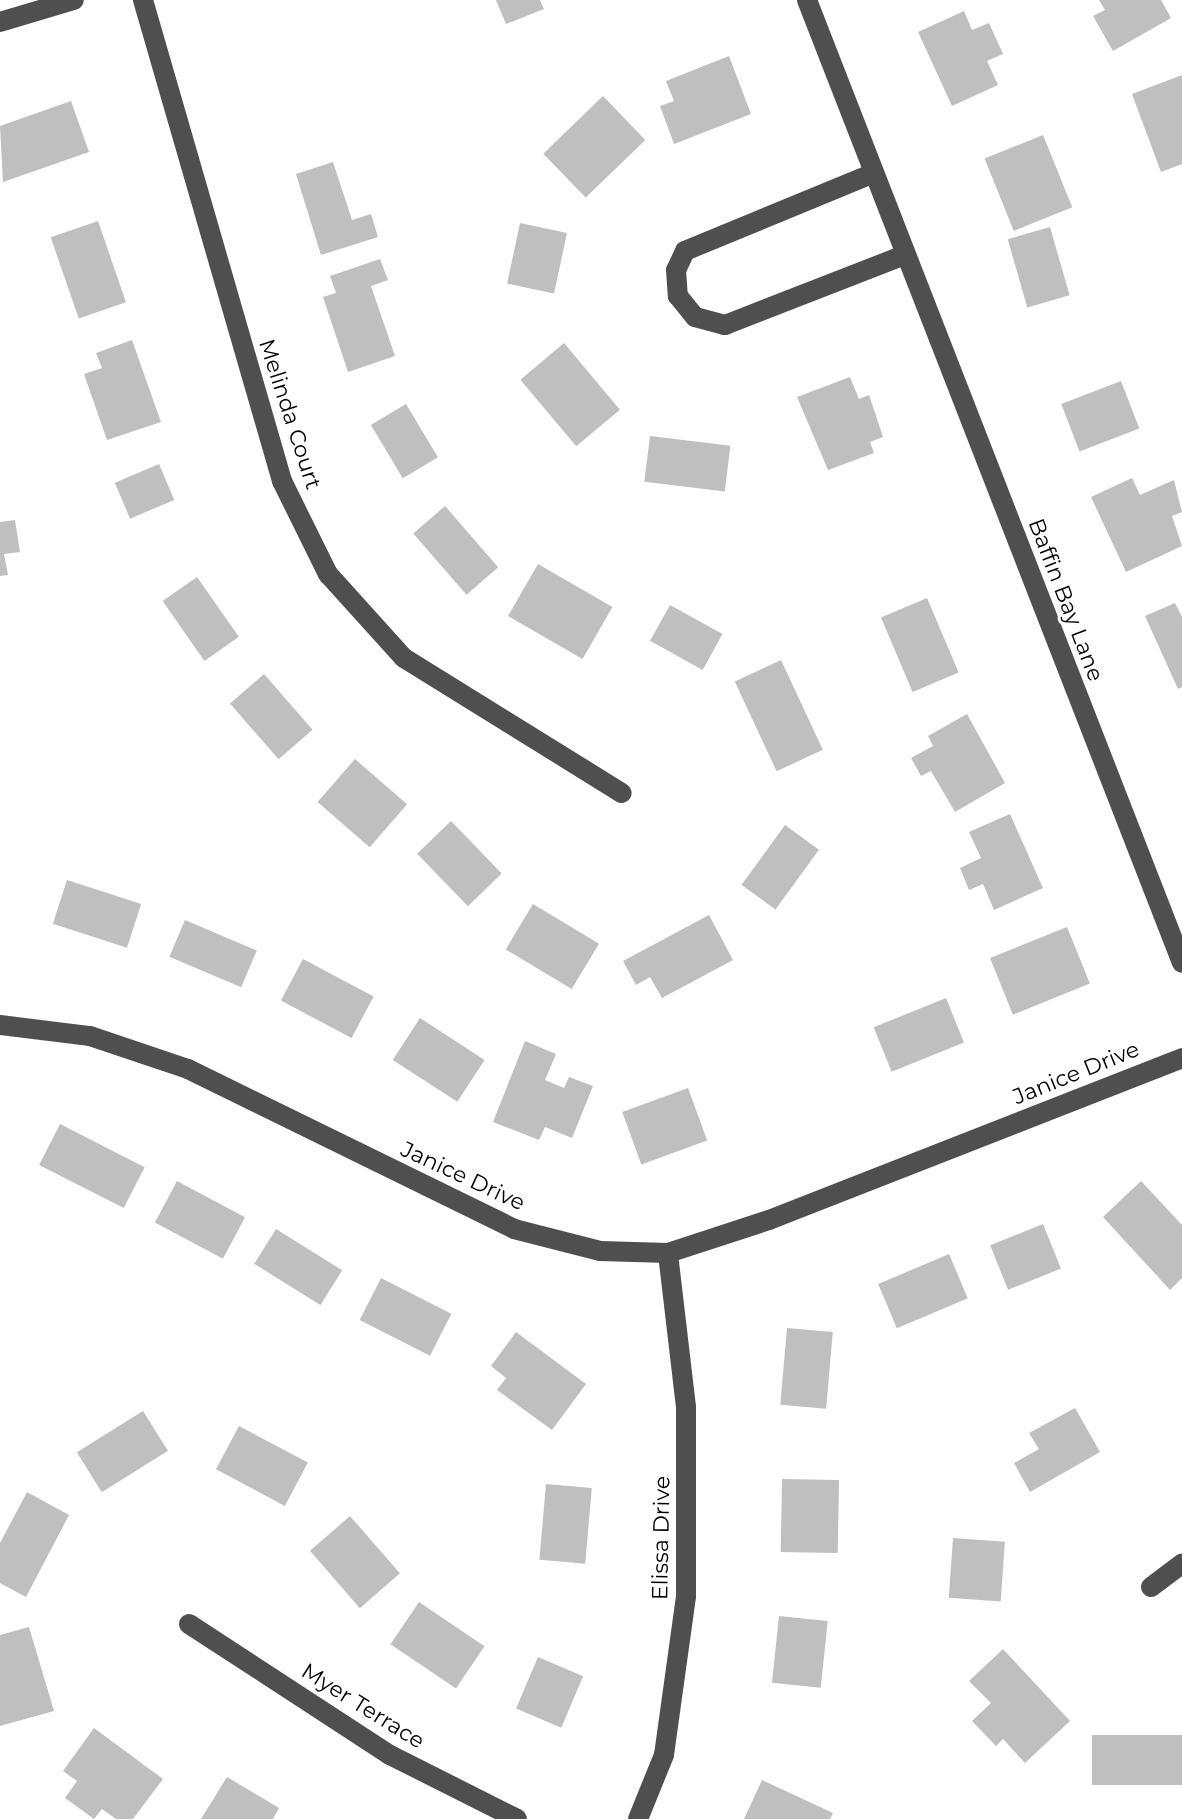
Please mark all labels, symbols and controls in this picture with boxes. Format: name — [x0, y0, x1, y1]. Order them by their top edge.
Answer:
street label: Melinda Court — [253, 336, 327, 492]
street label: Baffin Bay Lane — [1023, 515, 1109, 685]
street label: Janice Drive — [1009, 1036, 1143, 1110]
street label: Janice Drive — [397, 1136, 529, 1216]
street label: Elissa Drive — [647, 1476, 675, 1600]
street label: Myer Terrace — [297, 1658, 429, 1754]

